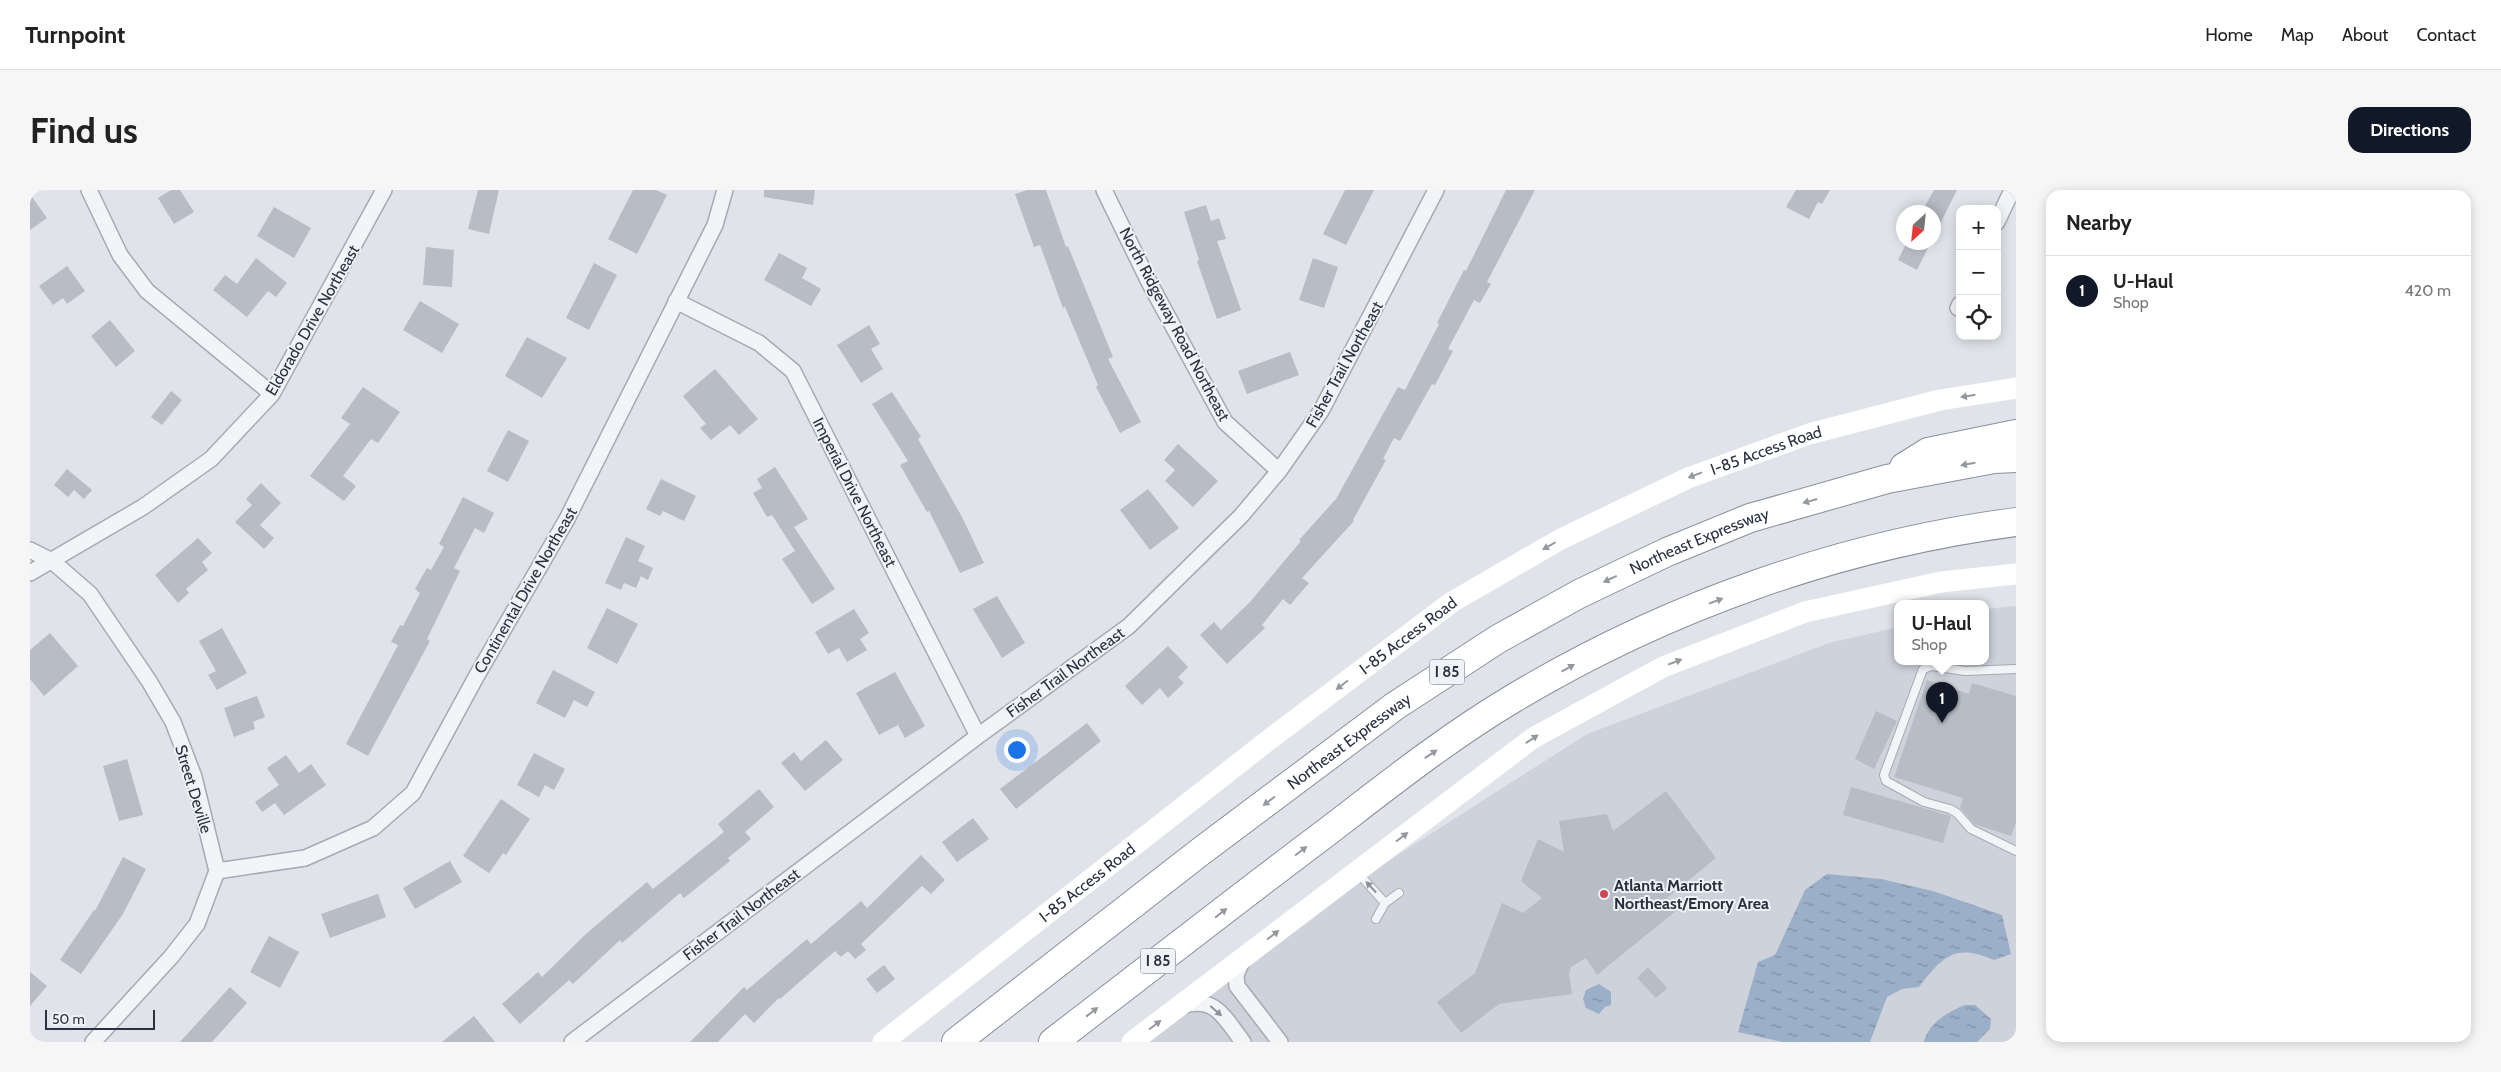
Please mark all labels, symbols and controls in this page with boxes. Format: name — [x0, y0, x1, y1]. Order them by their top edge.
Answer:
text: Turnpoint — [25, 20, 125, 49]
text: Home — [2205, 24, 2253, 46]
text: Map — [2281, 24, 2314, 46]
text: About — [2342, 24, 2388, 46]
text: Contact — [2416, 24, 2476, 46]
button: Directions — [2348, 107, 2471, 153]
text: Find us — [30, 109, 138, 152]
north arrow — [1896, 205, 1941, 250]
map controls — [1956, 205, 2001, 340]
button: + — [1956, 205, 2001, 250]
text: Nearby — [2066, 210, 2132, 235]
street label: North Ridgeway Road Northeast — [1115, 224, 1234, 425]
street label: Eldorado Drive Northeast — [262, 241, 364, 399]
button: − — [1956, 250, 2001, 295]
text: U-Haul — [2113, 270, 2173, 293]
text: 1 — [2079, 281, 2085, 300]
text: 420 m — [2405, 281, 2451, 300]
text: Shop — [2113, 293, 2149, 312]
button: locate — [1956, 295, 2001, 340]
street label: Fisher Trail Northeast — [1302, 297, 1387, 431]
one-way arrow — [1959, 392, 1975, 400]
street label: Imperial Drive Northeast — [809, 414, 901, 571]
street label: I-85 Access Road — [1708, 422, 1824, 479]
one-way arrow — [1960, 460, 1975, 468]
one-way arrow — [1688, 472, 1702, 480]
one-way arrow — [1802, 497, 1817, 505]
street label: Continental Drive Northeast — [470, 503, 581, 677]
street label: Northeast Expressway — [1627, 504, 1771, 578]
one-way arrow — [1542, 542, 1555, 551]
one-way arrow — [1603, 575, 1617, 583]
street label: I-85 Access Road — [1356, 593, 1460, 678]
one-way arrow — [1709, 596, 1723, 604]
popup — [1894, 600, 1989, 665]
text: U-Haul — [1911, 612, 1972, 635]
street label: Fisher Trail Northeast — [1003, 623, 1128, 722]
text: Shop — [1911, 635, 1947, 654]
one-way arrow — [1668, 658, 1682, 666]
road number: I 85 — [1430, 660, 1464, 684]
one-way arrow — [1562, 663, 1575, 672]
one-way arrow — [1336, 680, 1349, 691]
pin: 1 — [1926, 682, 1958, 723]
street label: Northeast Expressway — [1284, 689, 1415, 793]
one-way arrow — [1525, 734, 1539, 744]
your location — [1004, 737, 1030, 763]
street label: Street Deville — [171, 743, 216, 836]
one-way arrow — [1424, 749, 1438, 759]
one-way arrow — [1263, 795, 1276, 806]
one-way arrow — [1395, 832, 1409, 842]
street label: I-85 Access Road — [1035, 839, 1139, 926]
one-way arrow — [1294, 846, 1307, 857]
street label: Fisher Trail Northeast — [679, 864, 804, 964]
place label: Atlanta Marriott Northeast/Emory Area — [1614, 876, 1769, 913]
one-way arrow — [1365, 881, 1377, 893]
marker: Atlanta Marriott Northeast/Emory Area — [1598, 888, 1610, 900]
one-way arrow — [1214, 908, 1228, 918]
one-way arrow — [1266, 930, 1279, 941]
road number: I 85 — [1140, 948, 1176, 974]
one-way arrow — [1210, 1005, 1223, 1016]
scale bar — [45, 1007, 155, 1030]
one-way arrow — [1085, 1007, 1098, 1018]
text: 50 m — [52, 1010, 85, 1028]
one-way arrow — [1148, 1019, 1161, 1030]

